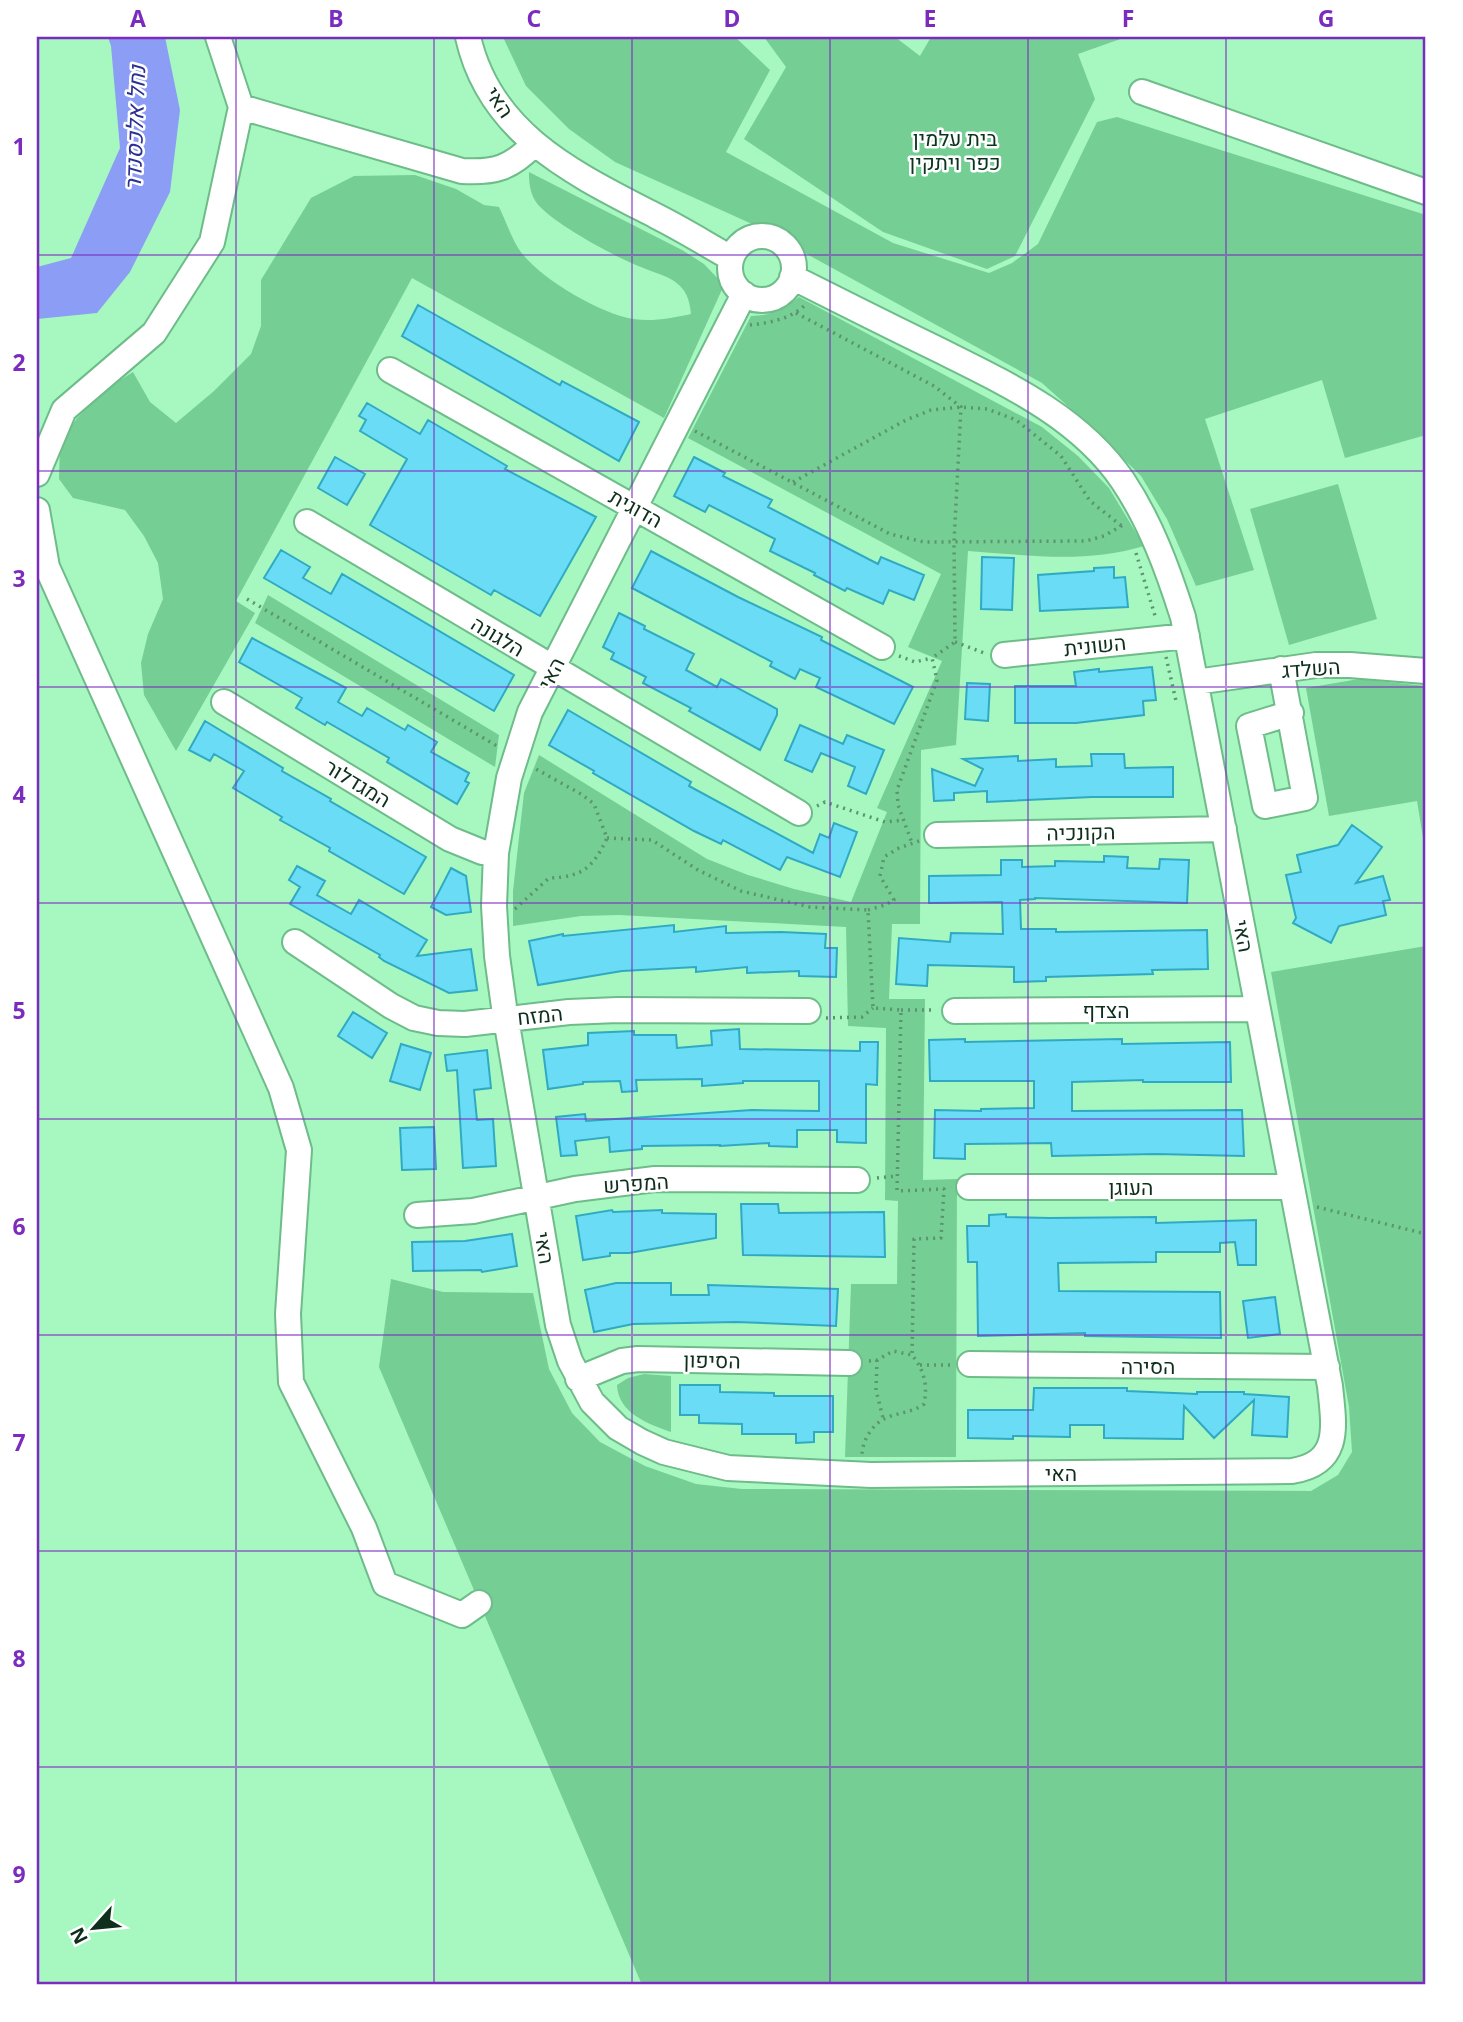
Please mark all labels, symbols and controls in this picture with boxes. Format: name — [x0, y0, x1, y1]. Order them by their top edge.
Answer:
text: A — [130, 2, 146, 34]
text: B — [328, 2, 344, 34]
text: C — [527, 2, 542, 34]
text: D — [724, 2, 740, 34]
text: E — [924, 2, 936, 34]
text: F — [1122, 2, 1134, 34]
text: G — [1318, 2, 1334, 34]
water label: נחל אלכסנדר — [116, 63, 152, 191]
street label: האי — [479, 81, 521, 123]
park label: בית עלמין כפר ויתקין — [909, 124, 1001, 176]
text: 1 — [12, 130, 26, 162]
text: 2 — [12, 346, 26, 378]
street label: הדוגית — [604, 482, 668, 534]
text: 3 — [12, 562, 26, 594]
street label: הלגונה — [466, 609, 530, 663]
street label: השונית — [1063, 628, 1127, 662]
street label: האי — [531, 652, 571, 694]
street label: השלדג — [1281, 652, 1341, 684]
street label: המגדלור — [320, 752, 396, 814]
text: 4 — [12, 778, 26, 810]
street label: הקונכיה — [1046, 817, 1116, 847]
street label: האי — [1227, 918, 1261, 954]
text: 5 — [12, 994, 26, 1026]
street label: הצדף — [1082, 996, 1130, 1024]
street label: המזח — [516, 999, 564, 1031]
street label: המפרש — [602, 1167, 670, 1199]
street label: העוגן — [1109, 1173, 1153, 1201]
text: 6 — [12, 1210, 26, 1242]
street label: האי — [528, 1230, 562, 1266]
street label: הסיפון — [683, 1346, 741, 1374]
street label: הסירה — [1121, 1352, 1175, 1380]
text: 7 — [12, 1426, 26, 1458]
street label: האי — [1045, 1459, 1077, 1487]
text: 8 — [12, 1642, 26, 1674]
text: 9 — [12, 1858, 26, 1890]
north arrow — [60, 1892, 130, 1962]
text: N — [64, 1923, 94, 1949]

